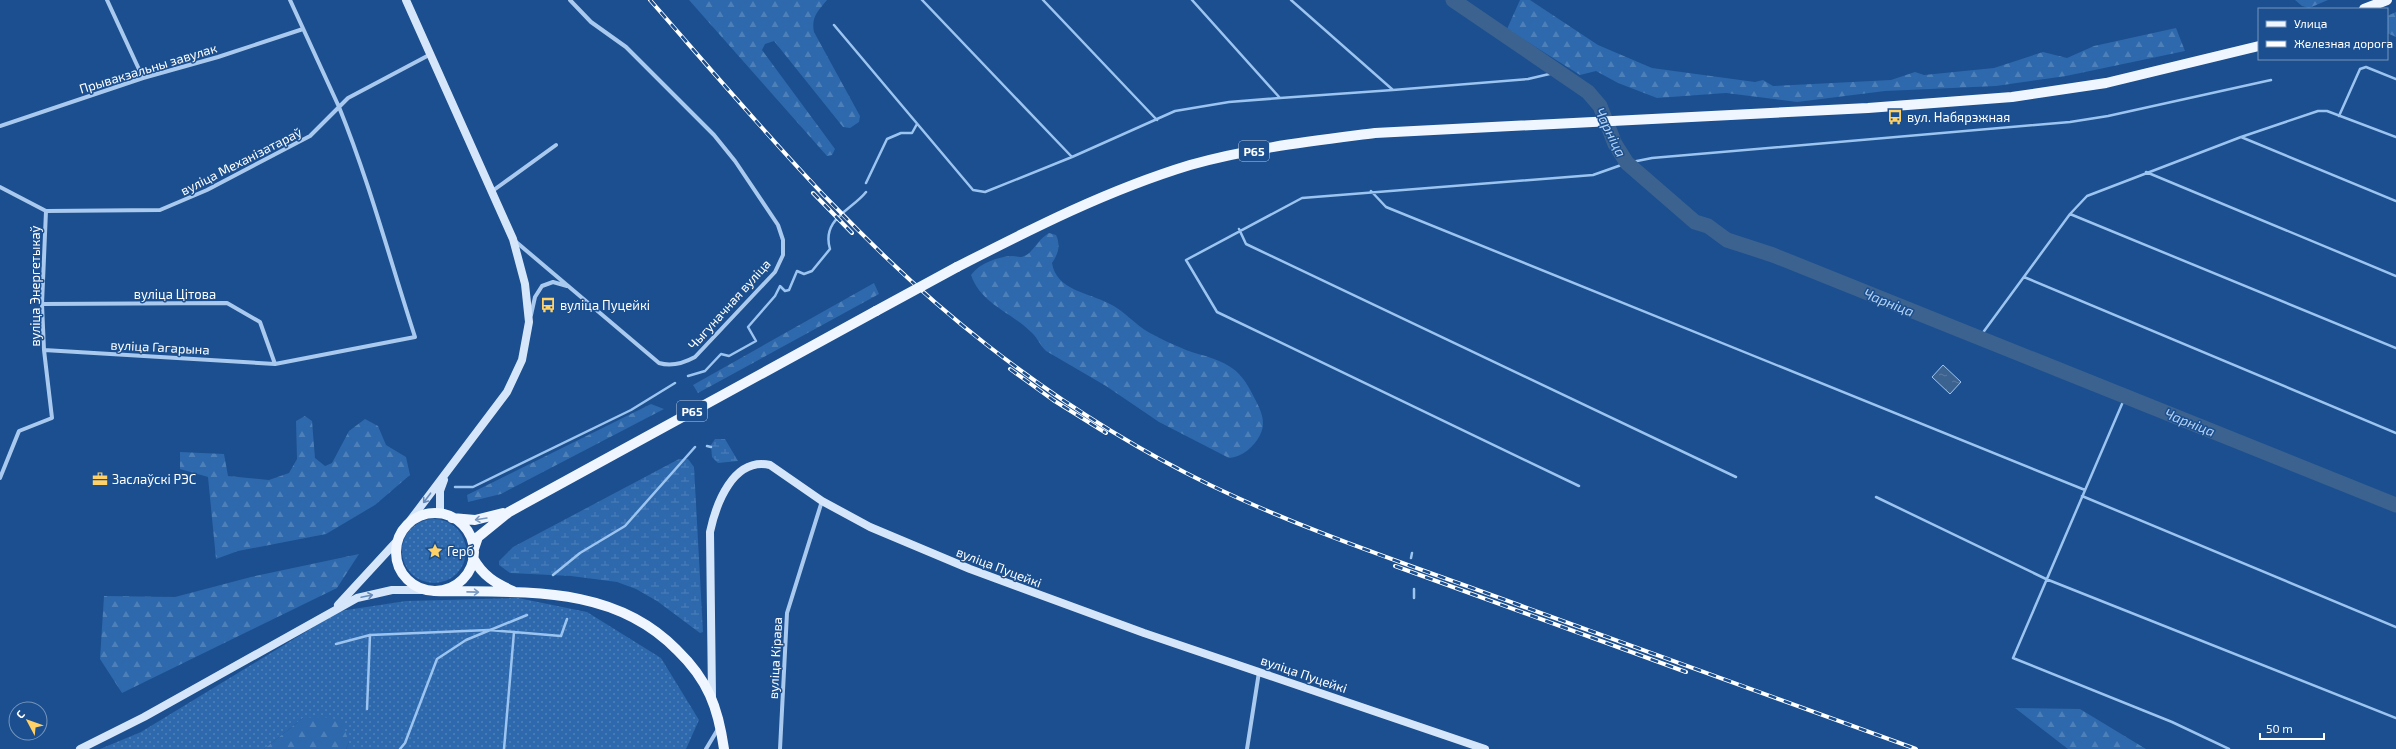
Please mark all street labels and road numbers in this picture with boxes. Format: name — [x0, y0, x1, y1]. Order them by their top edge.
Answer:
street label: Прывакзальны завулак — [77, 39, 219, 97]
street label: вуліца Механізатараў — [178, 123, 304, 199]
road number: Р65 — [1239, 141, 1269, 161]
street label: вуліца Энергетыкаў — [27, 225, 43, 347]
street label: Чыгуначная вуліца — [684, 256, 774, 352]
street label: вуліца Цітова — [134, 286, 216, 302]
street label: вуліца Гагарына — [110, 336, 210, 358]
road number: Р65 — [677, 401, 707, 421]
street label: вуліца Пуцейкі — [954, 543, 1044, 591]
street label: вуліца Кірава — [765, 617, 785, 699]
street label: вуліца Пуцейкі — [1259, 652, 1349, 696]

